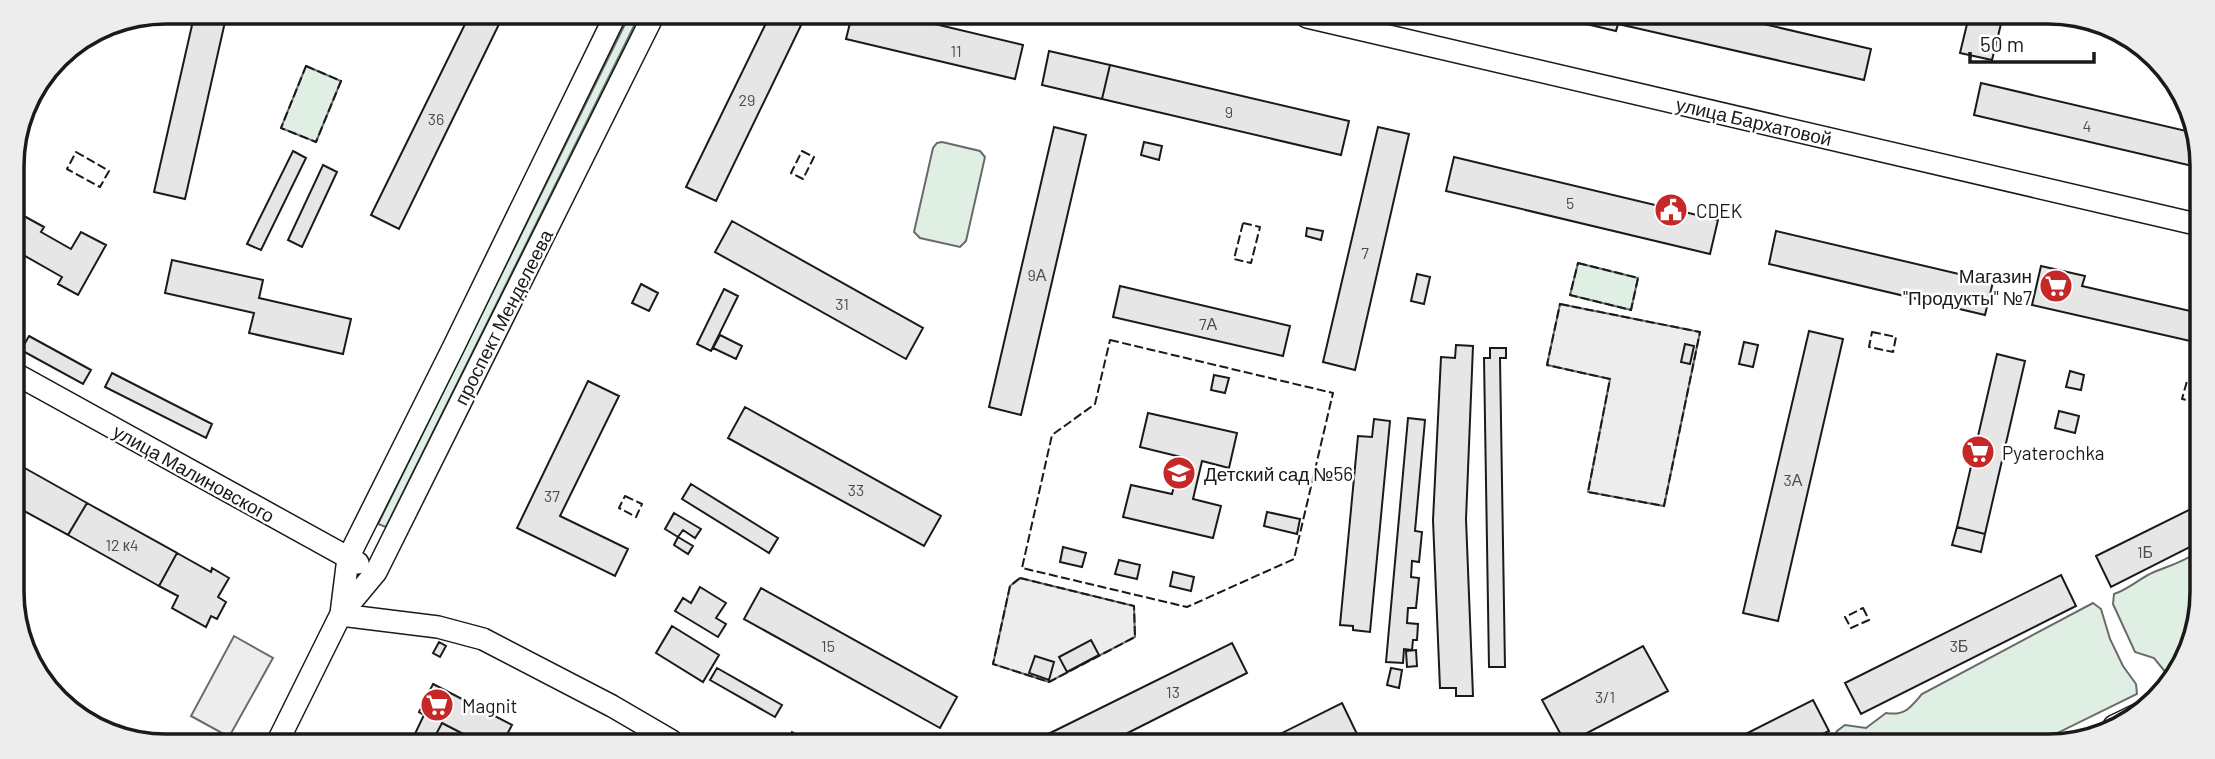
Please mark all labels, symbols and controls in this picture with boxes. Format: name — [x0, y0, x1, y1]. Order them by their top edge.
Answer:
scale bar — [1970, 21, 2094, 65]
text: 50 m — [1980, 31, 2024, 56]
house number: 11 — [950, 41, 962, 60]
house number: 29 — [739, 90, 755, 109]
street label: улица Бархатовой — [1674, 92, 1834, 150]
house number: 9 — [1225, 102, 1233, 121]
house number: 36 — [428, 109, 444, 128]
house number: 4 — [2083, 116, 2091, 135]
public building icon: CDEK — [1652, 191, 1690, 229]
house number: 5 — [1566, 193, 1574, 212]
place label: CDEK — [1696, 199, 1743, 222]
street label: проспект Менделеева — [449, 225, 557, 408]
house number: 7 — [1361, 243, 1369, 262]
place label: Магазин "Продукты" №7 — [1903, 264, 2032, 309]
house number: 9А — [1027, 265, 1047, 284]
supermarket icon: Магазин "Продукты" №7 — [2037, 267, 2075, 305]
house number: 31 — [835, 294, 849, 313]
house number: 7А — [1199, 314, 1217, 333]
street label: улица Малиновского — [109, 419, 279, 527]
supermarket icon: Pyaterochka — [1959, 433, 1997, 471]
place label: Pyaterochka — [2002, 441, 2105, 464]
school or university icon: Детский сад №56 — [1160, 454, 1198, 492]
place label: Детский сад №56 — [1204, 462, 1353, 485]
house number: 3А — [1784, 470, 1803, 489]
house number: 33 — [848, 480, 864, 499]
house number: 37 — [544, 486, 560, 505]
house number: 12 к4 — [105, 535, 139, 554]
house number: 1Б — [2137, 542, 2153, 561]
house number: 15 — [821, 636, 835, 655]
house number: 3Б — [1950, 636, 1968, 655]
house number: 13 — [1166, 682, 1180, 701]
supermarket icon: Magnit — [418, 686, 456, 724]
house number: 3/1 — [1595, 687, 1615, 706]
place label: Magnit — [462, 694, 517, 717]

